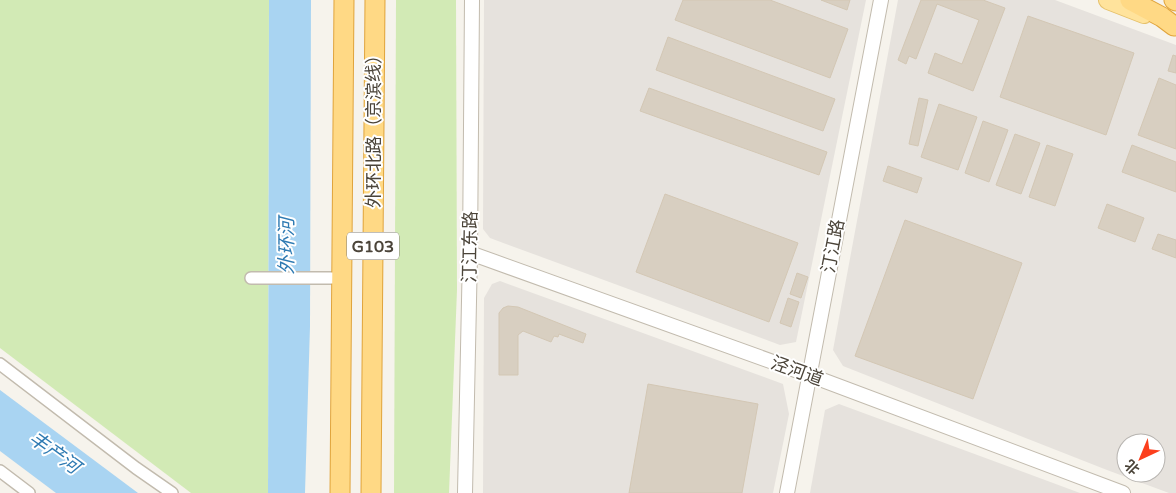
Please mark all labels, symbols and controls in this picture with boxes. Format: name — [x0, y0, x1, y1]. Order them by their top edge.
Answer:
street label: 外环北路（京滨线） — [363, 46, 385, 208]
street label: 汀江东路 — [458, 211, 482, 283]
water label: 外环河 — [276, 214, 298, 275]
street label: 汀江路 — [817, 217, 849, 275]
road number: G103 — [347, 232, 399, 260]
street label: 泾河道 — [768, 351, 826, 391]
water label: 丰产河 — [25, 427, 87, 481]
north arrow — [1116, 433, 1166, 483]
text: 北 — [1121, 456, 1143, 478]

